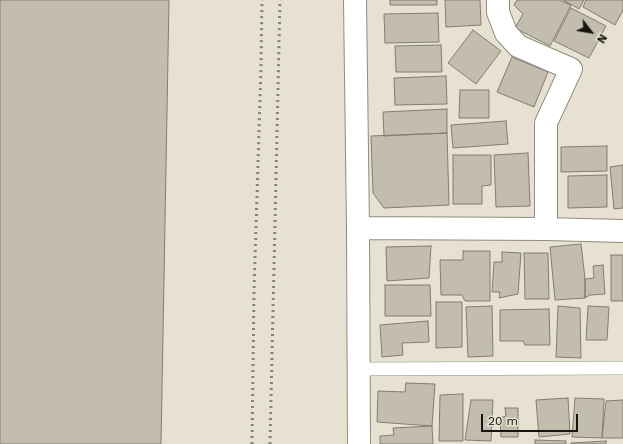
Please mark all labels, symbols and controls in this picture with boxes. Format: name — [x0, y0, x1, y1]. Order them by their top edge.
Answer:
north arrow — [571, 12, 611, 52]
text: N — [594, 32, 609, 45]
scale bar — [483, 406, 580, 432]
text: 20 m — [488, 414, 518, 428]

